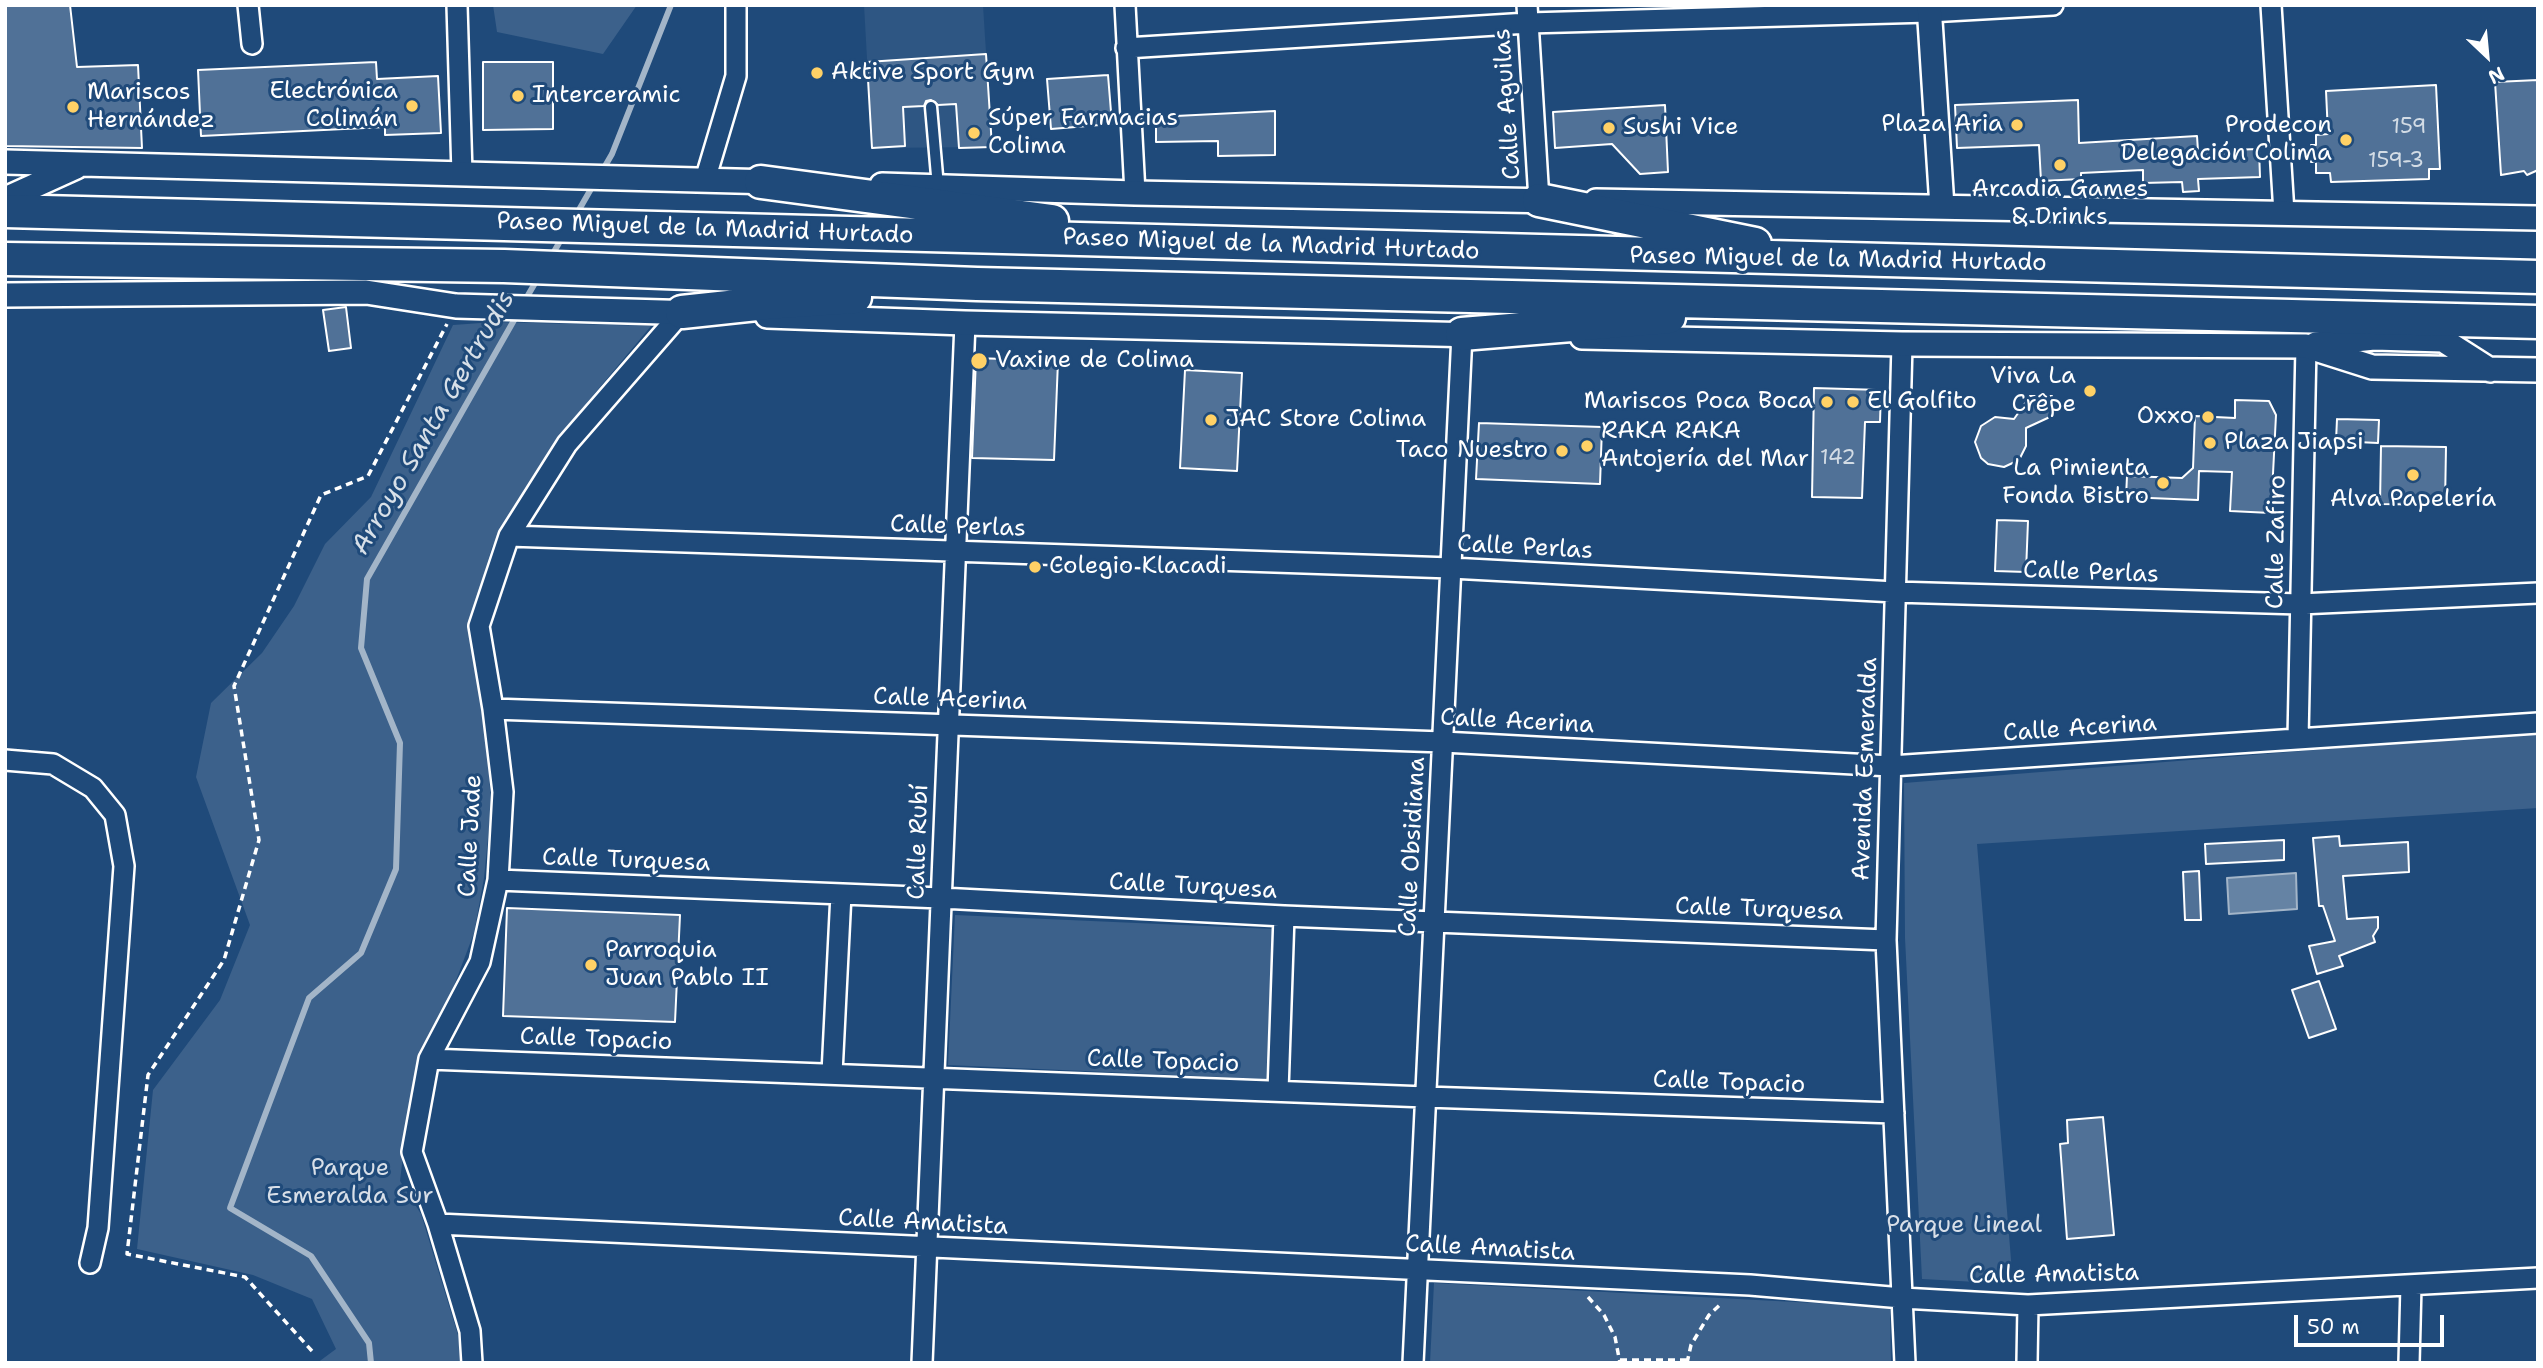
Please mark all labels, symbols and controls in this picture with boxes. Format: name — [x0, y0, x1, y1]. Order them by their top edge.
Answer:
north arrow — [2452, 21, 2522, 91]
street label: Calle Aguilas — [1488, 27, 1528, 181]
place label: Aktive Sport Gym — [831, 59, 1035, 87]
text: N — [2484, 61, 2509, 90]
marker: Aktive Sport Gym — [809, 65, 825, 81]
place label: Electrónica Colimán — [269, 78, 398, 134]
place label: Mariscos Hernández — [87, 79, 215, 135]
place label: Interceramic — [532, 82, 680, 110]
marker: Interceramic — [510, 88, 526, 104]
marker: Electrónica Colimán — [404, 98, 420, 114]
marker: Mariscos Hernández — [65, 99, 81, 115]
place label: Súper Farmacias Colima — [988, 105, 1178, 161]
place label: Plaza Aria — [1881, 111, 2003, 139]
place label: Prodecon Delegación Colima — [2121, 112, 2332, 168]
place label: Sushi Vice — [1623, 114, 1738, 142]
house number: 159 — [2392, 115, 2426, 141]
marker: Plaza Aria — [2009, 117, 2025, 133]
marker: Sushi Vice — [1601, 120, 1617, 136]
marker: Súper Farmacias Colima — [966, 125, 982, 141]
marker: Prodecon Delegación Colima — [2338, 132, 2354, 148]
house number: 159-3 — [2368, 149, 2424, 175]
marker: Arcadia Games & Drinks — [2052, 157, 2068, 173]
place label: Arcadia Games & Drinks — [1972, 176, 2148, 232]
street label: Paseo Miguel de la Madrid Hurtado — [496, 207, 914, 251]
street label: Paseo Miguel de la Madrid Hurtado — [1062, 223, 1480, 267]
street label: Paseo Miguel de la Madrid Hurtado — [1629, 242, 2047, 278]
water label: Arroyo Santa Gertrudis — [346, 286, 522, 560]
place label: Vaxine de Colima — [995, 347, 1194, 375]
marker: Vaxine de Colima — [969, 351, 989, 371]
place label: Viva La Crêpe — [1990, 363, 2076, 419]
marker: Viva La Crêpe — [2082, 383, 2098, 399]
place label: Mariscos Poca Boca — [1584, 388, 1813, 416]
place label: El Golfito — [1867, 388, 1977, 416]
marker: Mariscos Poca Boca — [1819, 394, 1835, 410]
marker: El Golfito — [1845, 394, 1861, 410]
place label: Oxxo — [2137, 403, 2194, 431]
place label: JAC Store Colima — [1225, 406, 1426, 434]
marker: Oxxo — [2200, 409, 2216, 425]
marker: JAC Store Colima — [1203, 412, 1219, 428]
place label: RAKA RAKA Antojería del Mar — [1601, 418, 1809, 474]
place label: Plaza Jiapsi — [2224, 429, 2364, 457]
marker: Plaza Jiapsi — [2202, 435, 2218, 451]
place label: Taco Nuestro — [1396, 437, 1548, 465]
marker: RAKA RAKA Antojería del Mar — [1579, 438, 1595, 454]
marker: Taco Nuestro — [1554, 443, 1570, 459]
house number: 142 — [1820, 446, 1856, 472]
place label: La Pimienta Fonda Bistro — [2002, 455, 2149, 511]
marker: Alva Papelería — [2405, 467, 2421, 483]
marker: La Pimienta Fonda Bistro — [2155, 475, 2171, 491]
street label: Calle Zafiro — [2261, 475, 2293, 609]
place label: Alva Papelería — [2330, 486, 2496, 514]
street label: Calle Perlas — [890, 510, 1026, 544]
street label: Calle Perlas — [1456, 530, 1594, 566]
place label: Colegio Klacadi — [1049, 553, 1227, 581]
street label: Calle Perlas — [2023, 556, 2159, 590]
marker: Colegio Klacadi — [1027, 559, 1043, 575]
street label: Avenida Esmeralda — [1848, 657, 1884, 881]
street label: Calle Acerina — [873, 683, 1027, 717]
street label: Calle Acerina — [1439, 704, 1595, 740]
street label: Calle Acerina — [2002, 709, 2158, 749]
street label: Calle Obsidiana — [1394, 756, 1432, 938]
street label: Calle Jade — [453, 774, 489, 898]
street label: Calle Rubí — [903, 784, 935, 900]
street label: Calle Turquesa — [541, 844, 711, 878]
street label: Calle Turquesa — [1108, 868, 1278, 906]
street label: Calle Turquesa — [1674, 893, 1844, 927]
place label: Parroquia Juan Pablo II — [605, 937, 769, 993]
marker: Parroquia Juan Pablo II — [583, 957, 599, 973]
street label: Calle Topacio — [519, 1023, 673, 1057]
street label: Calle Topacio — [1086, 1045, 1240, 1079]
street label: Calle Topacio — [1652, 1066, 1806, 1100]
park label: Parque Esmeralda Sur — [266, 1155, 434, 1211]
street label: Calle Amatista — [837, 1204, 1009, 1242]
park label: Parque Lineal — [1886, 1212, 2042, 1240]
street label: Calle Amatista — [1404, 1230, 1576, 1268]
street label: Calle Amatista — [1969, 1259, 2139, 1291]
scale bar — [2298, 1302, 2448, 1346]
text: 50 m — [2307, 1313, 2360, 1341]

